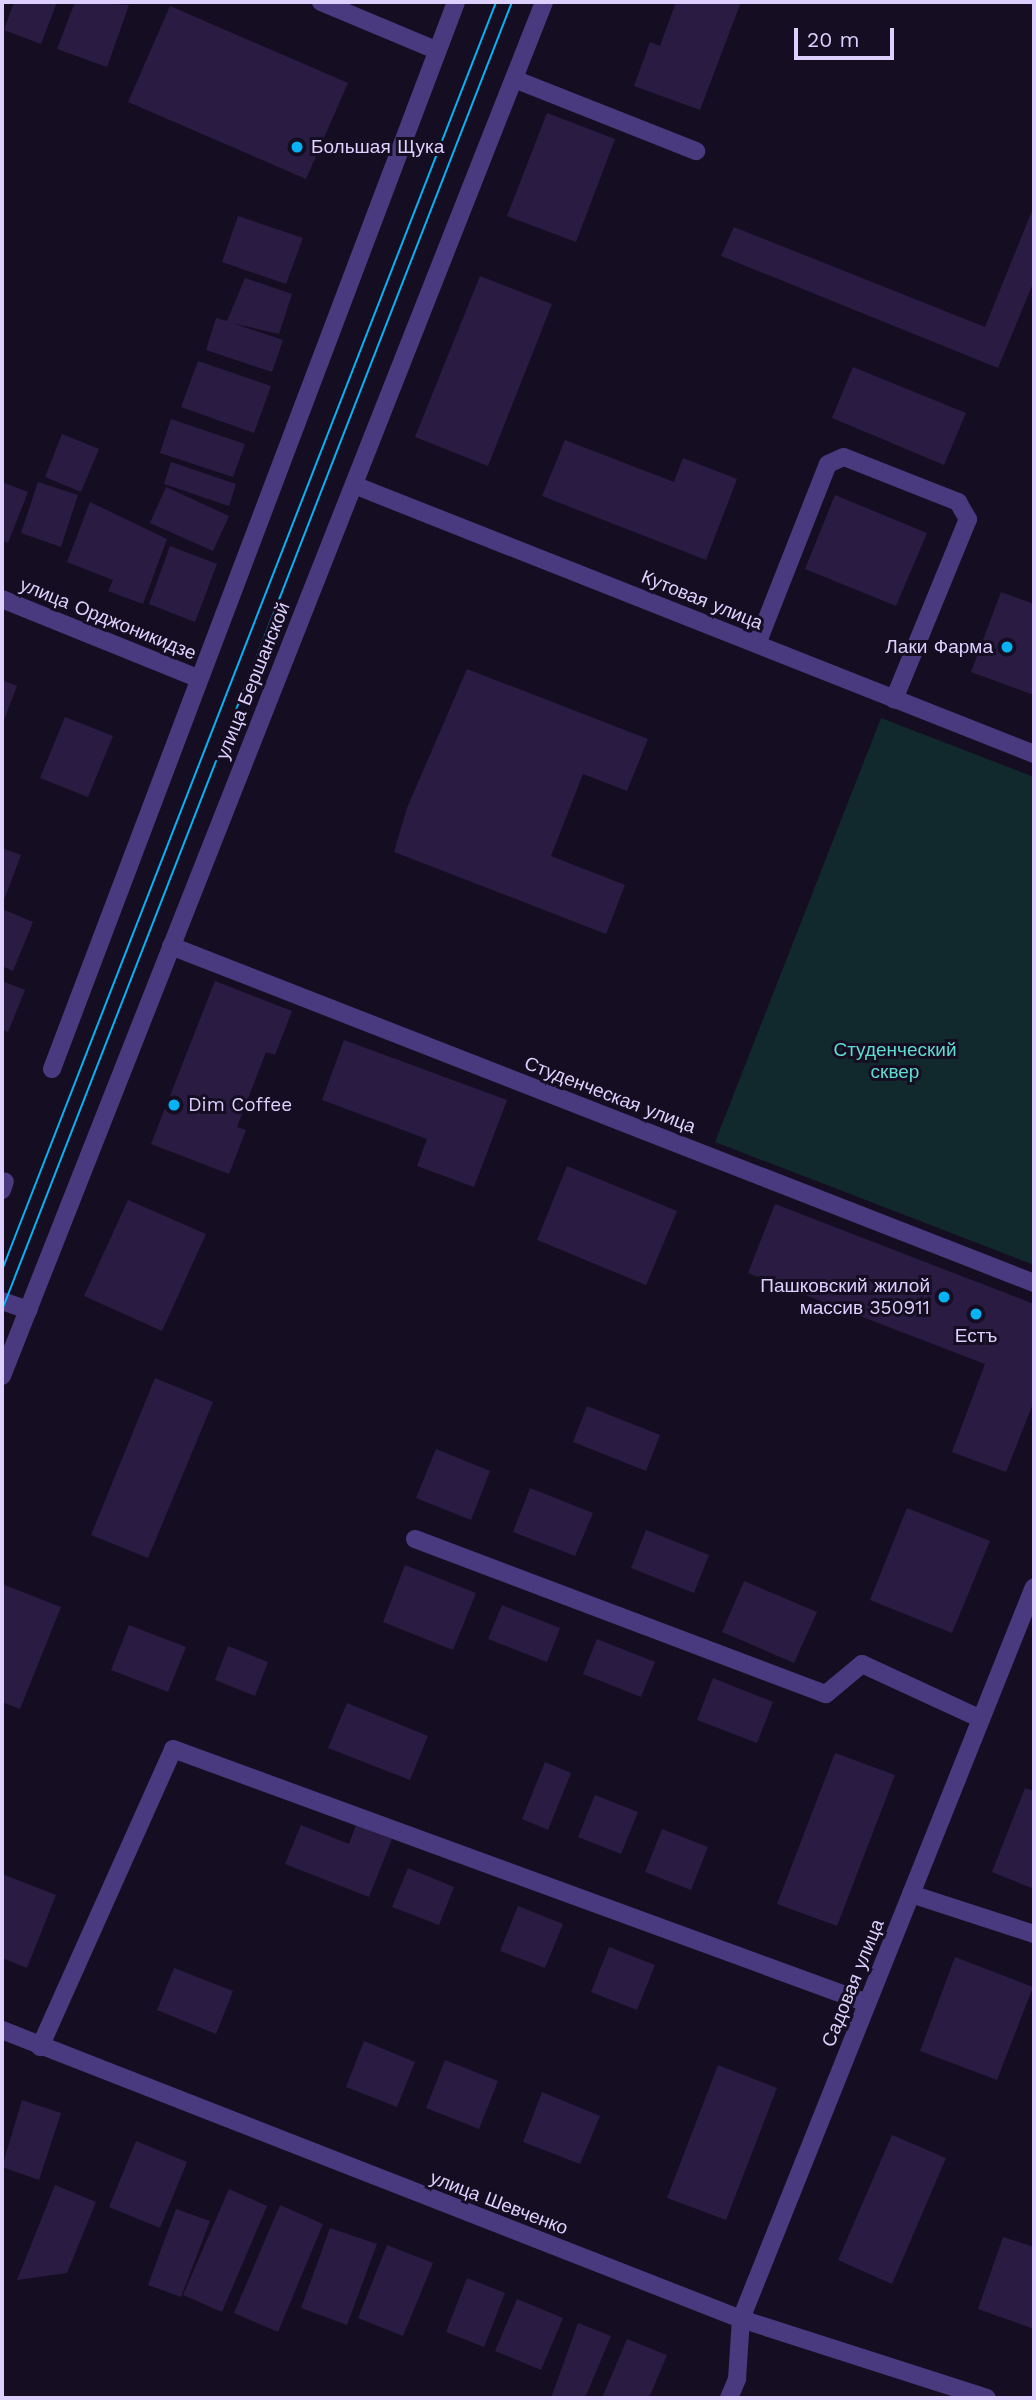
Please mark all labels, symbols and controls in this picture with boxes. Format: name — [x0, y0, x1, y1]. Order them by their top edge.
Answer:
scale bar — [798, 14, 898, 58]
text: 20 m — [807, 27, 859, 52]
place label: Большая Щука — [311, 136, 444, 158]
marker: Большая Щука — [289, 139, 305, 155]
street label: Кутовая улица — [638, 565, 766, 635]
street label: улица Орджоникидзе — [16, 573, 200, 665]
street label: улица Бершанской — [211, 599, 295, 763]
place label: Лаки Фарма — [885, 636, 993, 658]
marker: Лаки Фарма — [999, 639, 1015, 655]
park label: Студенческий сквер — [833, 1039, 957, 1083]
street label: Студенческая улица — [521, 1052, 699, 1138]
place label: Dim Coffee — [188, 1094, 292, 1116]
marker: Dim Coffee — [166, 1097, 182, 1113]
place label: Пашковский жилой массив 350911 — [760, 1275, 930, 1319]
marker: Пашковский жилой массив 350911 — [936, 1289, 952, 1305]
marker: Естъ — [968, 1306, 984, 1322]
place label: Естъ — [955, 1325, 997, 1347]
street label: Садовая улица — [817, 1916, 889, 2050]
street label: улица Шевченко — [427, 2166, 571, 2240]

